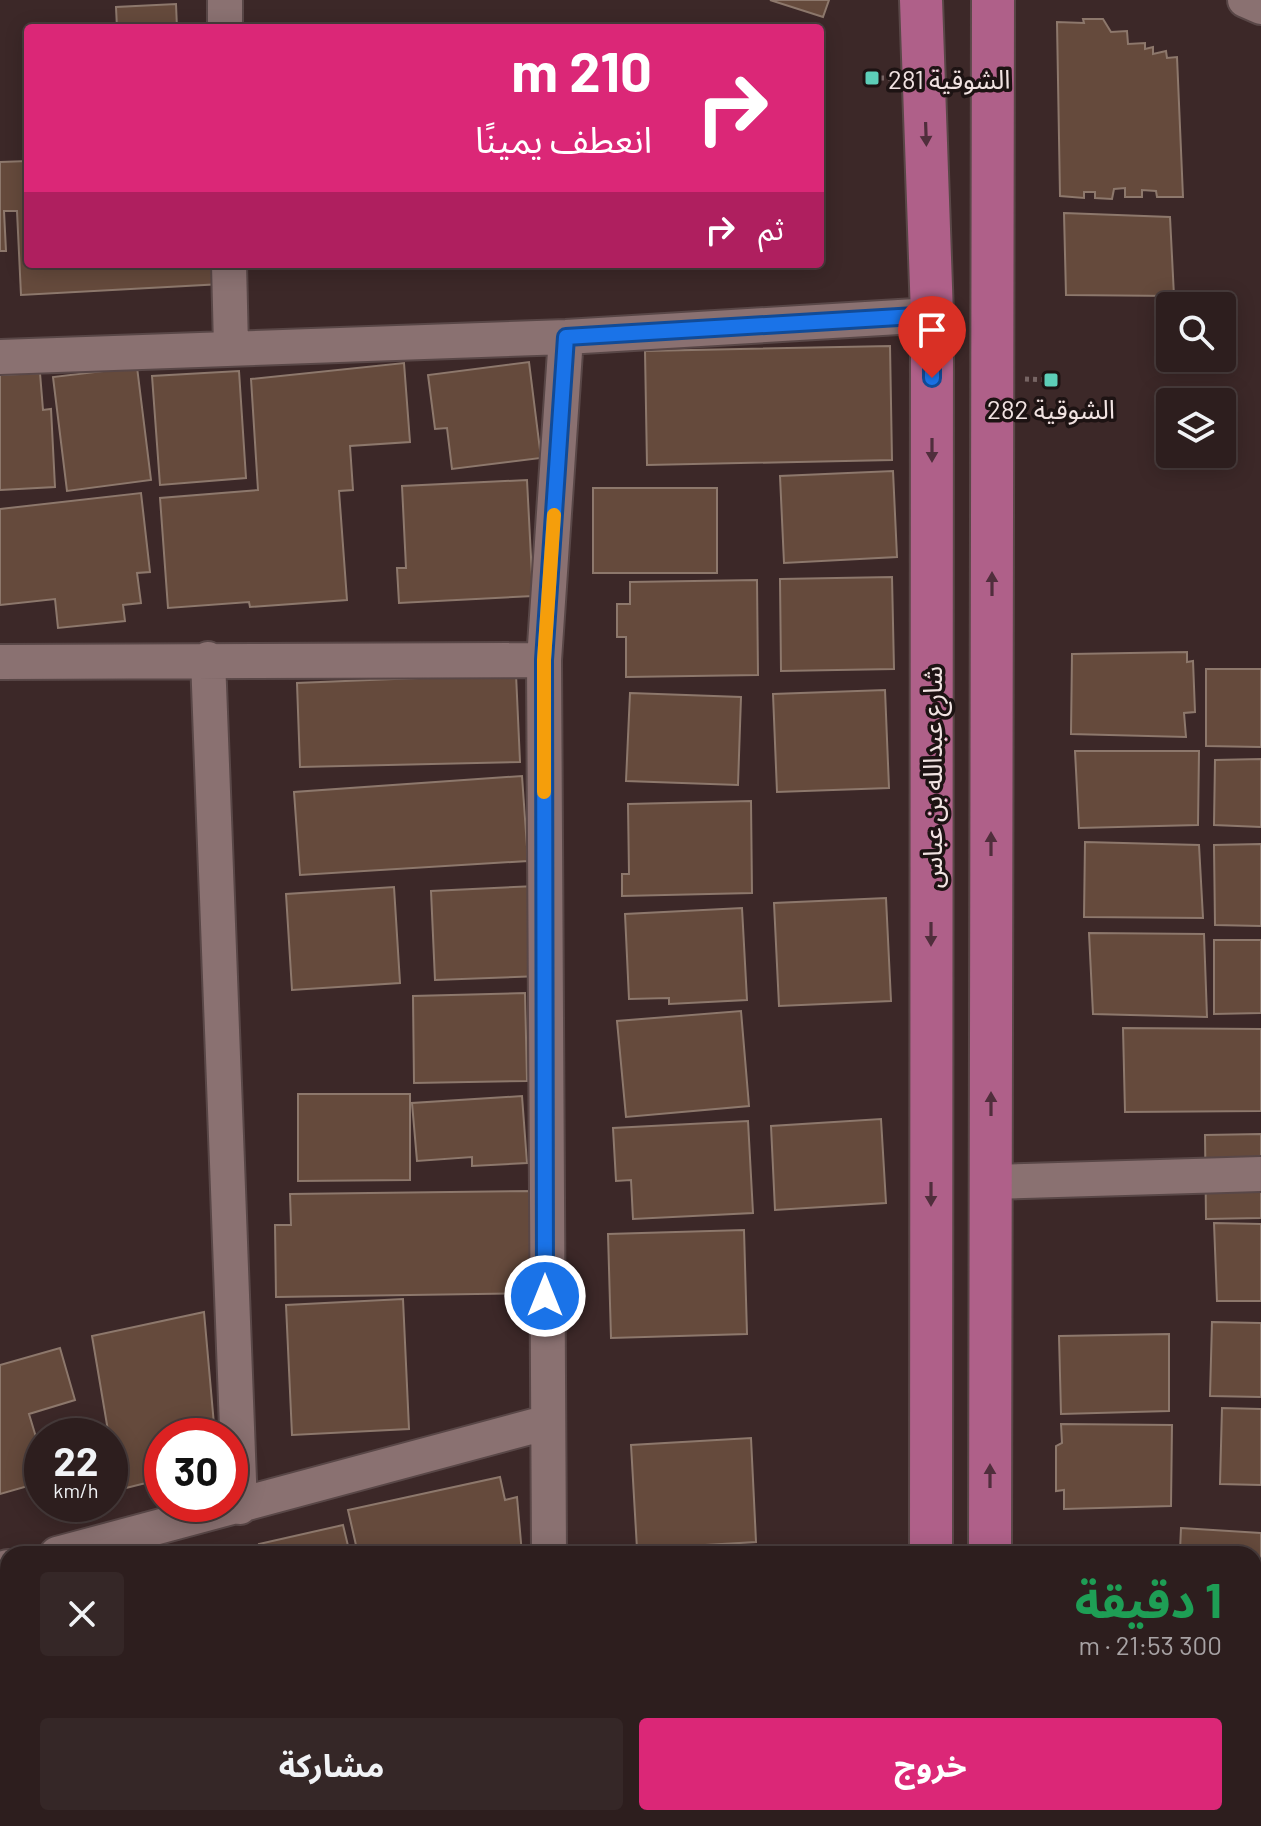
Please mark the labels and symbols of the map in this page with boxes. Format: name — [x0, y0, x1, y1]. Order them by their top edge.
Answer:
place label: الشوقية 281 — [888, 63, 1010, 95]
marker: الشوقية 281 — [863, 69, 881, 87]
one-way arrow — [919, 122, 932, 147]
pin — [898, 296, 966, 378]
marker: الشوقية 282 — [1042, 371, 1060, 389]
place label: الشوقية 282 — [987, 393, 1115, 425]
one-way arrow — [926, 438, 938, 463]
one-way arrow — [986, 571, 998, 596]
street label: شارع عبدالله بن عباس — [916, 666, 952, 888]
one-way arrow — [985, 831, 997, 856]
one-way arrow — [925, 922, 937, 947]
one-way arrow — [985, 1091, 997, 1116]
one-way arrow — [925, 1182, 937, 1207]
position arrow — [503, 1254, 587, 1338]
speed limit sign: 30 — [144, 1418, 248, 1522]
one-way arrow — [984, 1463, 996, 1488]

